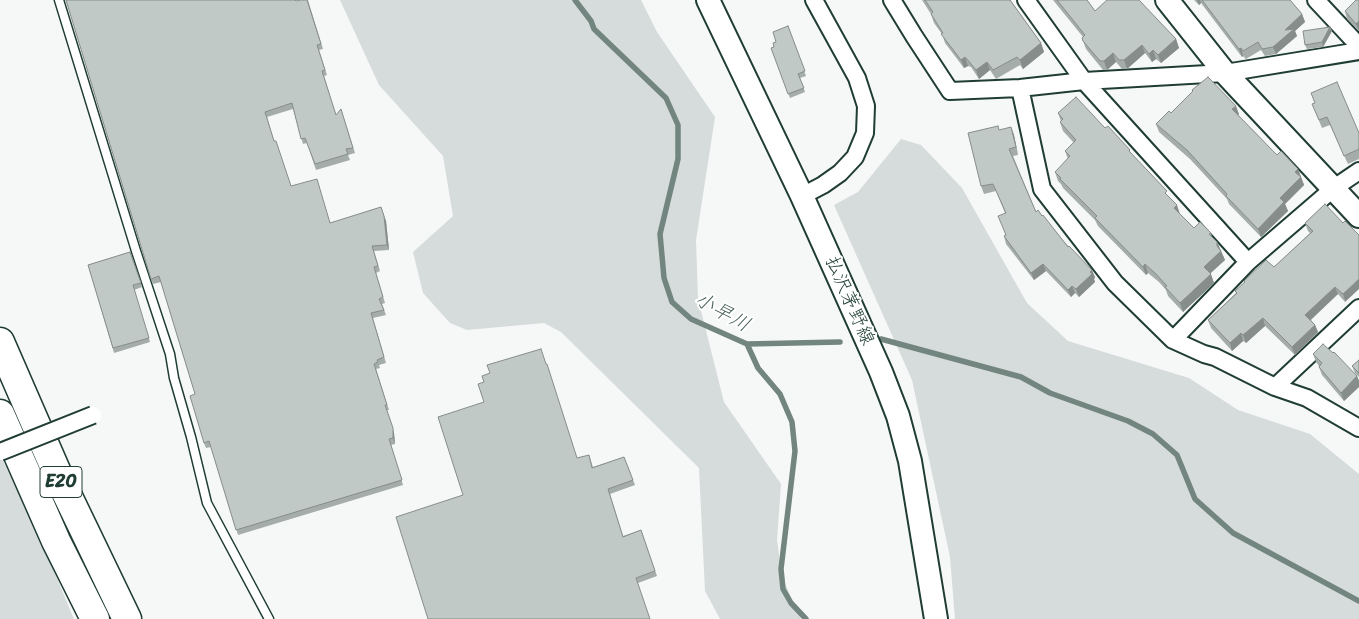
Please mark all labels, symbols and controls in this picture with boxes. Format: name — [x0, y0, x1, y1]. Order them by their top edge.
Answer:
street label: 払沢茅野線 — [819, 253, 879, 349]
water label: 小早川 — [690, 288, 754, 338]
road number: E20 — [40, 467, 82, 498]

